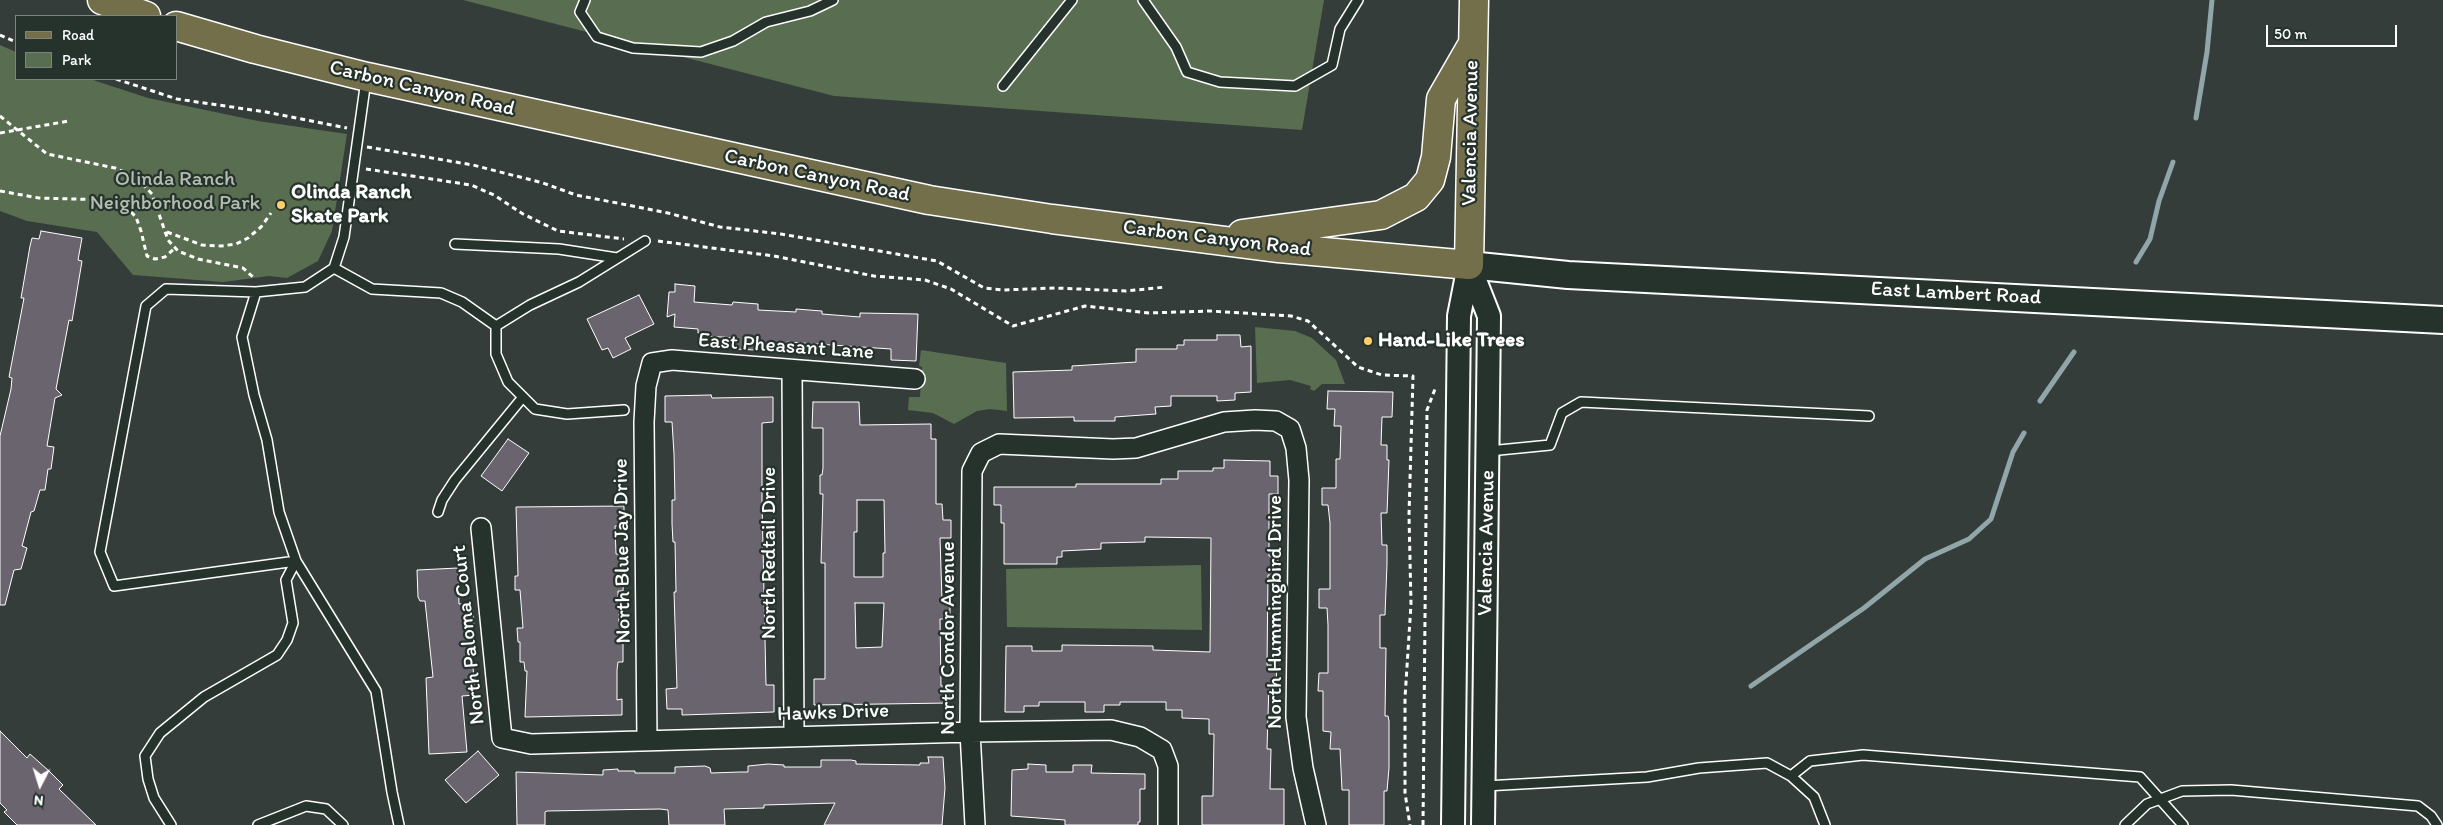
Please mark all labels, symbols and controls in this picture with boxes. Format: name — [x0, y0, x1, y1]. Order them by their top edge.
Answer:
legend — [15, 15, 178, 80]
scale bar — [2268, 15, 2399, 47]
text: 50 m — [2274, 25, 2307, 43]
text: Road — [62, 26, 94, 44]
text: Park — [62, 51, 92, 69]
street label: Carbon Canyon Road — [327, 55, 517, 123]
street label: Valencia Avenue — [1457, 60, 1485, 206]
street label: Carbon Canyon Road — [722, 144, 912, 208]
park label: Olinda Ranch Neighborhood Park — [90, 167, 260, 217]
place label: Olinda Ranch Skate Park — [291, 180, 411, 230]
marker: Olinda Ranch Skate Park — [275, 199, 287, 211]
street label: Carbon Canyon Road — [1121, 215, 1313, 263]
street label: East Lambert Road — [1870, 277, 2042, 311]
street label: East Pheasant Lane — [697, 328, 875, 366]
place label: Hand-Like Trees — [1378, 328, 1525, 354]
marker: Hand-Like Trees — [1362, 335, 1374, 347]
street label: North Blue Jay Drive — [609, 458, 637, 644]
street label: North Redtail Drive — [757, 467, 783, 639]
street label: Valencia Avenue — [1473, 470, 1501, 616]
street label: North Hummingbird Drive — [1263, 495, 1289, 729]
street label: North Condor Avenue — [936, 541, 962, 735]
street label: North Paloma Court — [447, 544, 491, 726]
street label: Hawks Drive — [777, 698, 889, 728]
north arrow — [15, 760, 65, 810]
text: N — [33, 792, 44, 809]

